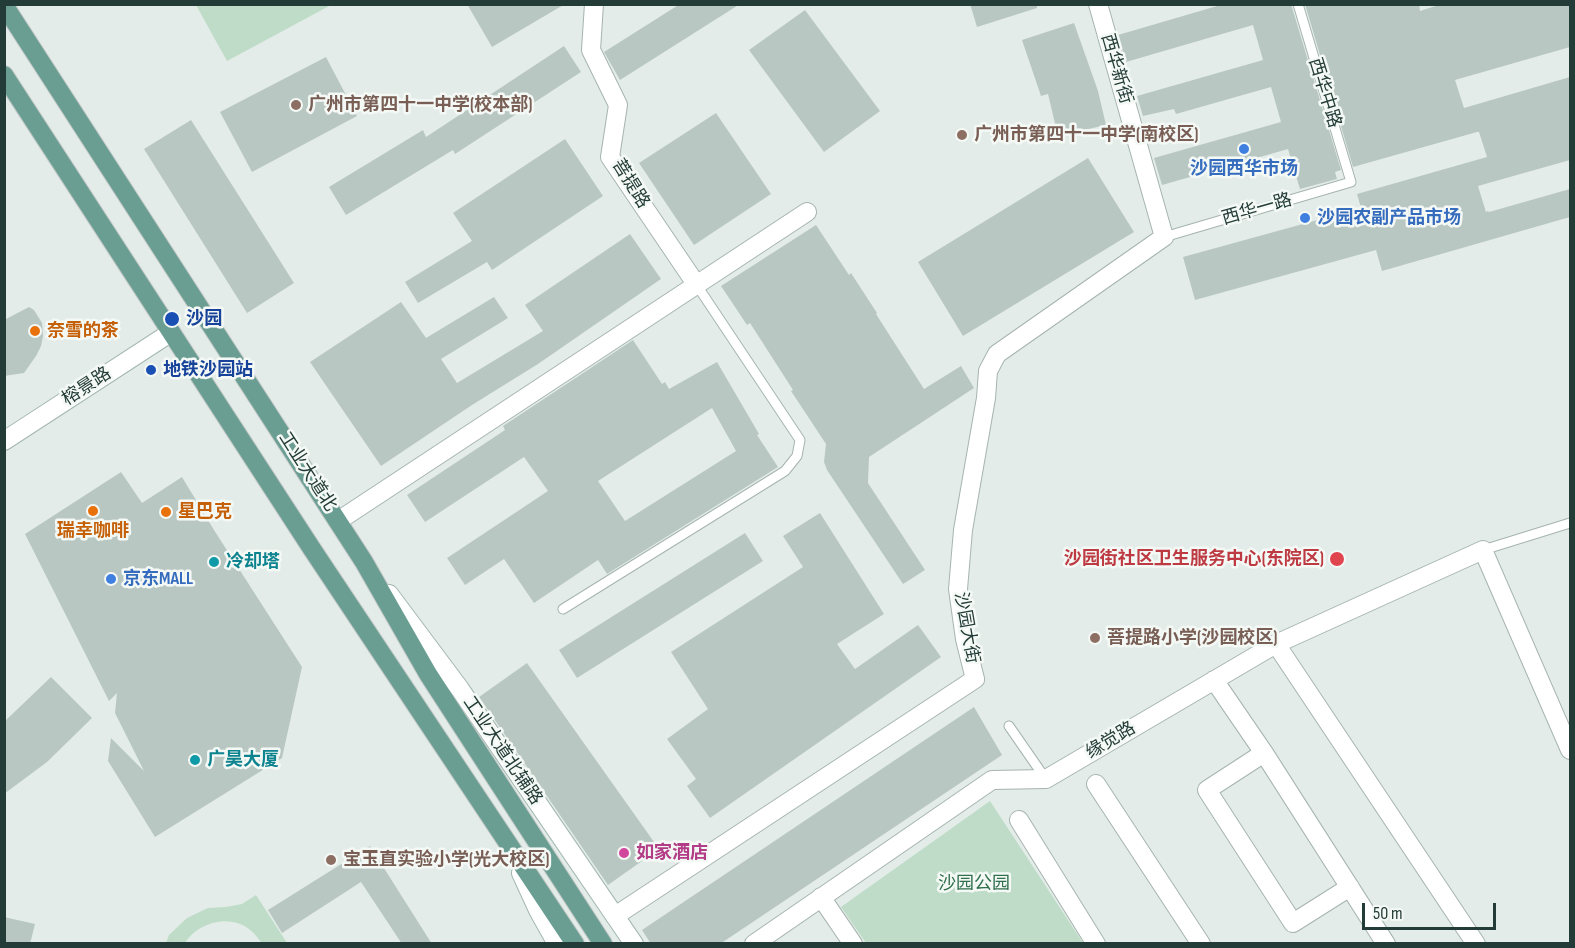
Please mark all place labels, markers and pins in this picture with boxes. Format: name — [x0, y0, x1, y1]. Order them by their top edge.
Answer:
place label: 广州市第四十一中学(校本部) — [308, 94, 532, 116]
marker: 广州市第四十一中学(校本部) — [289, 98, 303, 112]
place label: 广州市第四十一中学(南校区) — [974, 124, 1198, 146]
marker: 广州市第四十一中学(南校区) — [955, 128, 969, 142]
marker: 沙园西华市场 — [1237, 142, 1251, 156]
place label: 沙园西华市场 — [1190, 158, 1298, 180]
place label: 沙园农副产品市场 — [1317, 207, 1461, 229]
marker: 沙园农副产品市场 — [1298, 211, 1312, 225]
place label: 沙园 — [186, 308, 222, 330]
marker: 沙园 — [163, 310, 181, 328]
place label: 奈雪的茶 — [47, 320, 119, 342]
marker: 奈雪的茶 — [28, 324, 42, 338]
place label: 地铁沙园站 — [163, 359, 253, 381]
marker: 地铁沙园站 — [144, 363, 158, 377]
place label: 星巴克 — [178, 501, 232, 523]
marker: 瑞幸咖啡 — [86, 504, 100, 518]
marker: 星巴克 — [159, 505, 173, 519]
place label: 瑞幸咖啡 — [57, 520, 129, 542]
place label: 沙园街社区卫生服务中心(东院区) — [1064, 548, 1324, 570]
marker: 沙园街社区卫生服务中心(东院区) — [1328, 550, 1346, 568]
place label: 冷却塔 — [226, 551, 280, 573]
marker: 冷却塔 — [207, 555, 221, 569]
place label: 京东MALL — [123, 568, 193, 590]
marker: 京东MALL — [104, 572, 118, 586]
place label: 菩提路小学(沙园校区) — [1107, 627, 1277, 649]
marker: 菩提路小学(沙园校区) — [1088, 631, 1102, 645]
place label: 广昊大厦 — [207, 749, 279, 771]
marker: 广昊大厦 — [188, 753, 202, 767]
place label: 如家酒店 — [636, 842, 708, 864]
marker: 如家酒店 — [617, 846, 631, 860]
place label: 宝玉直实验小学(光大校区) — [343, 849, 549, 871]
marker: 宝玉直实验小学(光大校区) — [324, 853, 338, 867]

